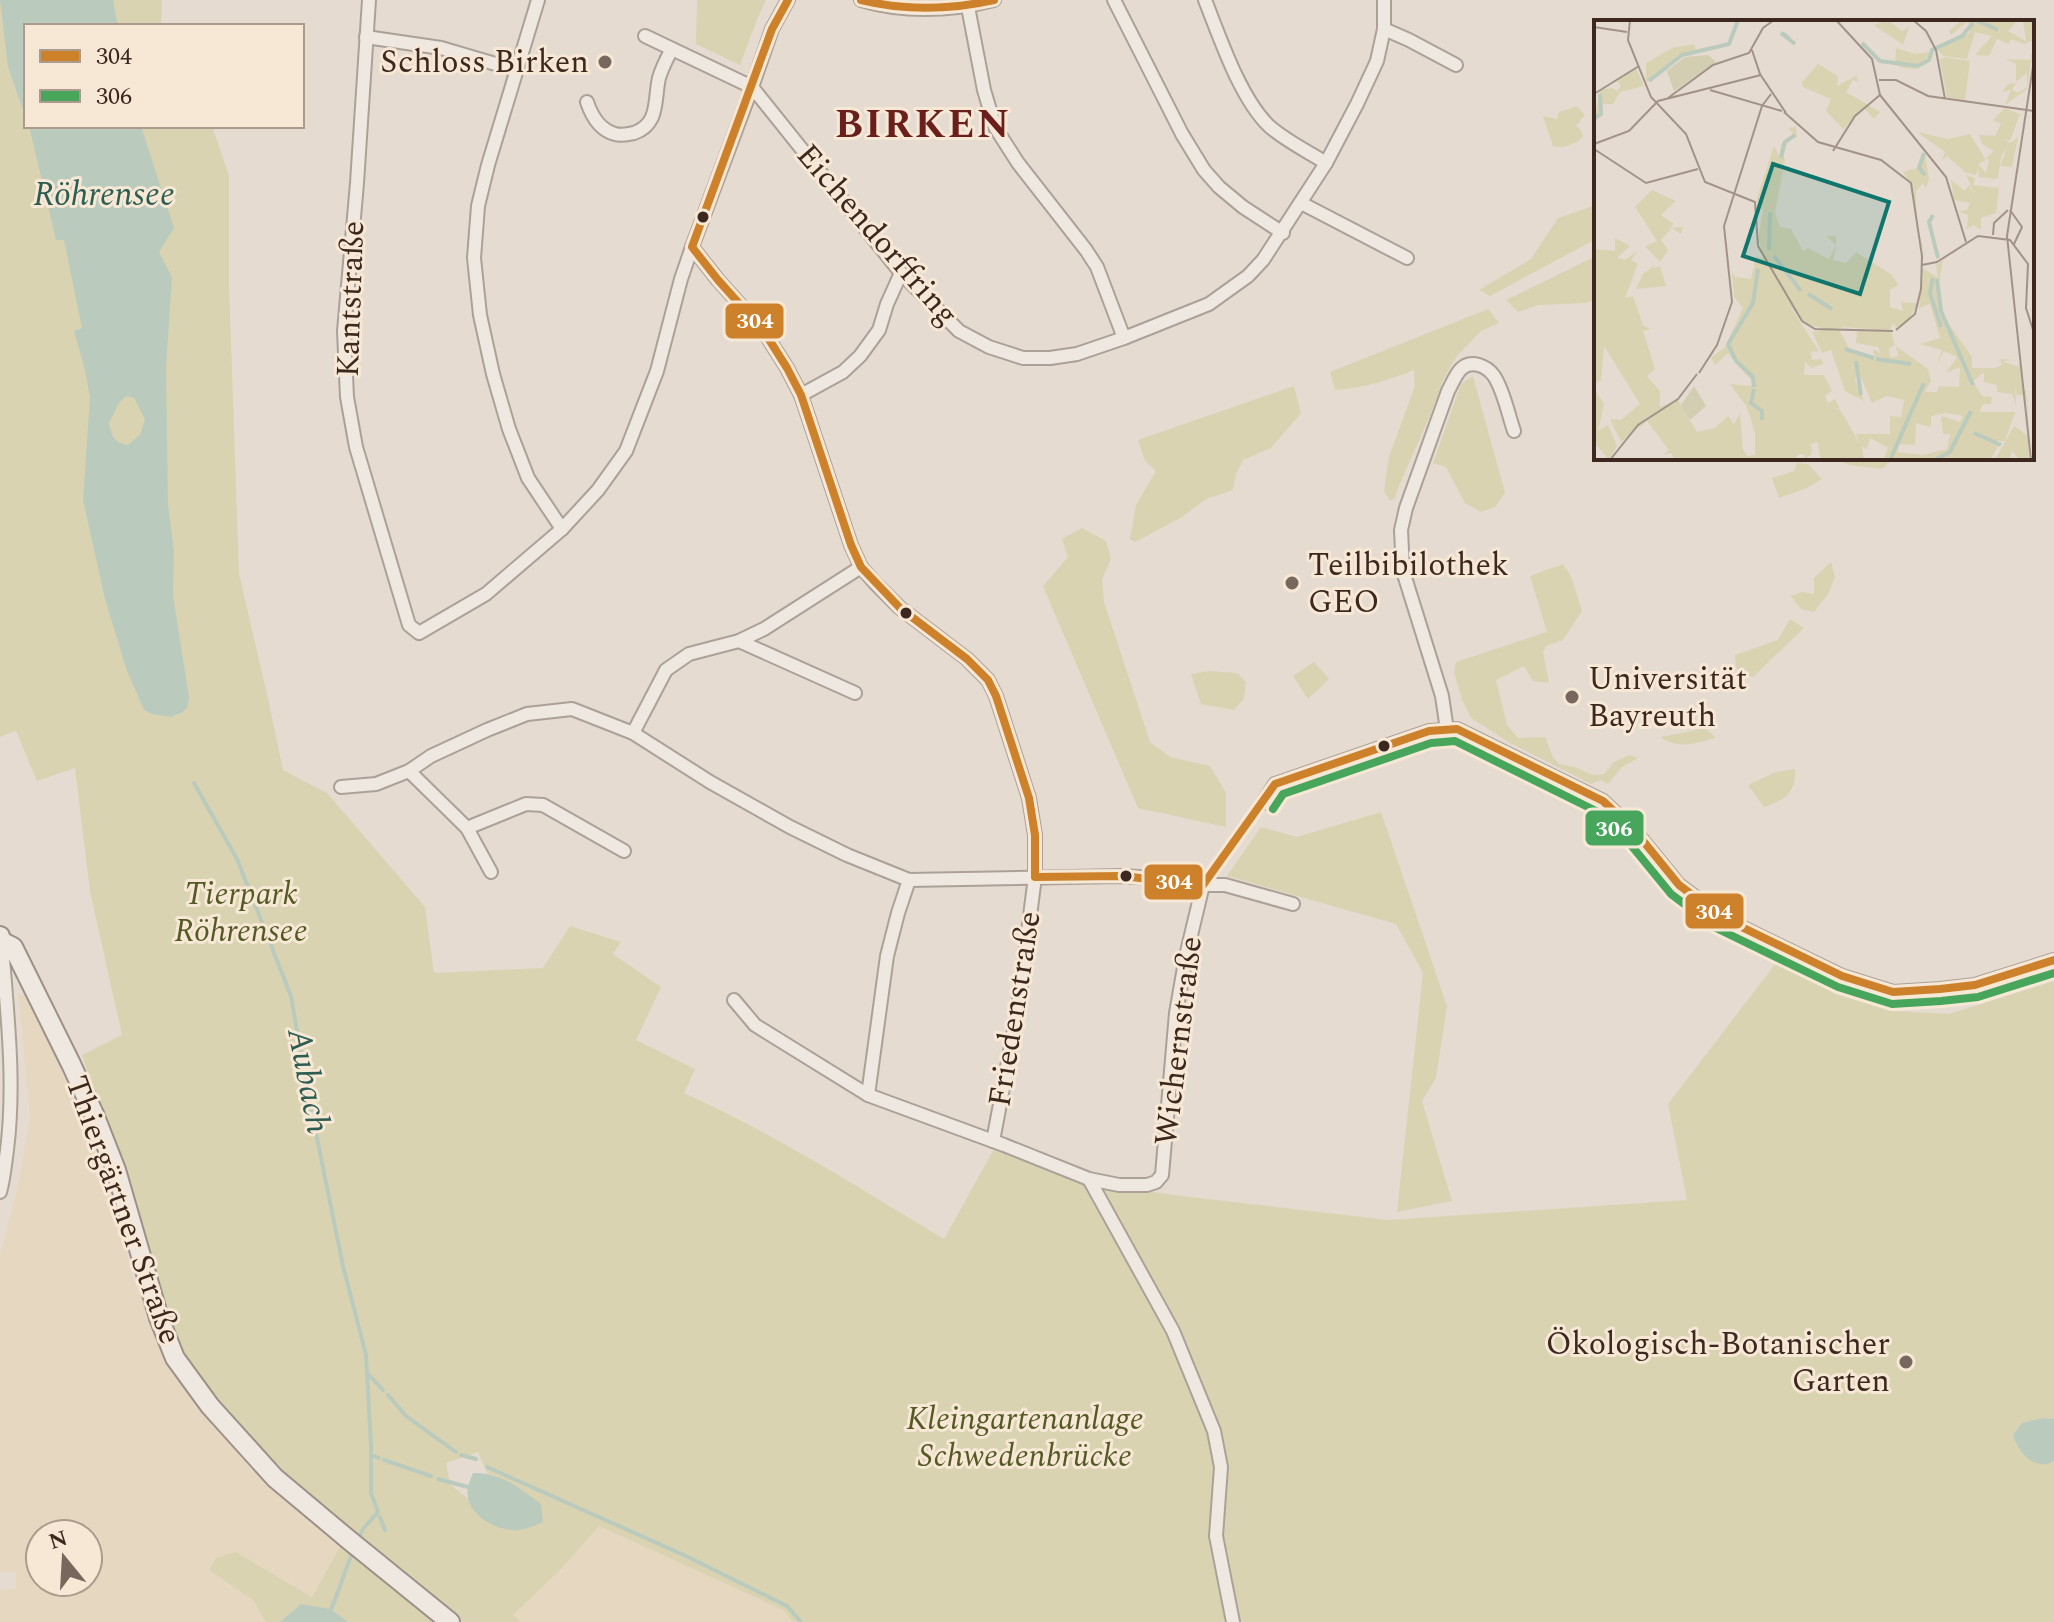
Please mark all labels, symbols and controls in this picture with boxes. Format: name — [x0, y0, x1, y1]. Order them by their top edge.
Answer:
inset map — [1594, 20, 2034, 460]
legend — [24, 24, 304, 128]
place label: Schloss Birken — [380, 38, 589, 87]
text: 304 — [96, 39, 132, 75]
marker: Schloss Birken — [596, 53, 614, 71]
text: 306 — [96, 79, 132, 115]
district label: BIRKEN — [835, 95, 1011, 156]
street label: Eichendorffring — [784, 133, 970, 337]
water label: Röhrensee — [33, 169, 175, 221]
unlabelled marker — [695, 209, 711, 225]
street label: Kantstraße — [324, 220, 378, 378]
line badge: 304 — [724, 302, 785, 340]
text: 304 — [736, 305, 774, 338]
place label: Teilbibilothek GEO — [1308, 541, 1509, 627]
marker: Teilbibilothek GEO — [1283, 574, 1301, 592]
unlabelled marker — [898, 605, 914, 621]
place label: Universität Bayreuth — [1588, 655, 1747, 741]
marker: Universität Bayreuth — [1563, 688, 1581, 706]
unlabelled marker — [1376, 738, 1392, 754]
line badge: 306 — [1584, 809, 1645, 847]
text: 306 — [1595, 813, 1633, 846]
line badge: 304 — [1143, 863, 1204, 901]
text: 304 — [1155, 866, 1193, 899]
unlabelled marker — [1118, 868, 1134, 884]
park label: Tierpark Röhrensee — [174, 870, 308, 956]
line badge: 304 — [1684, 892, 1745, 930]
text: 304 — [1695, 896, 1733, 929]
street label: Friedenstraße — [975, 908, 1055, 1110]
street label: Wichernstraße — [1142, 934, 1216, 1148]
water label: Aubach — [272, 1023, 344, 1138]
street label: Thiergärtner Straße — [52, 1069, 194, 1351]
place label: Ökologisch-Botanischer Garten — [1546, 1320, 1890, 1406]
marker: Ökologisch-Botanischer Garten — [1897, 1353, 1915, 1371]
park label: Kleingartenanlage Schwedenbrücke — [906, 1395, 1144, 1481]
north arrow — [24, 1518, 104, 1598]
text: N — [45, 1522, 72, 1559]

